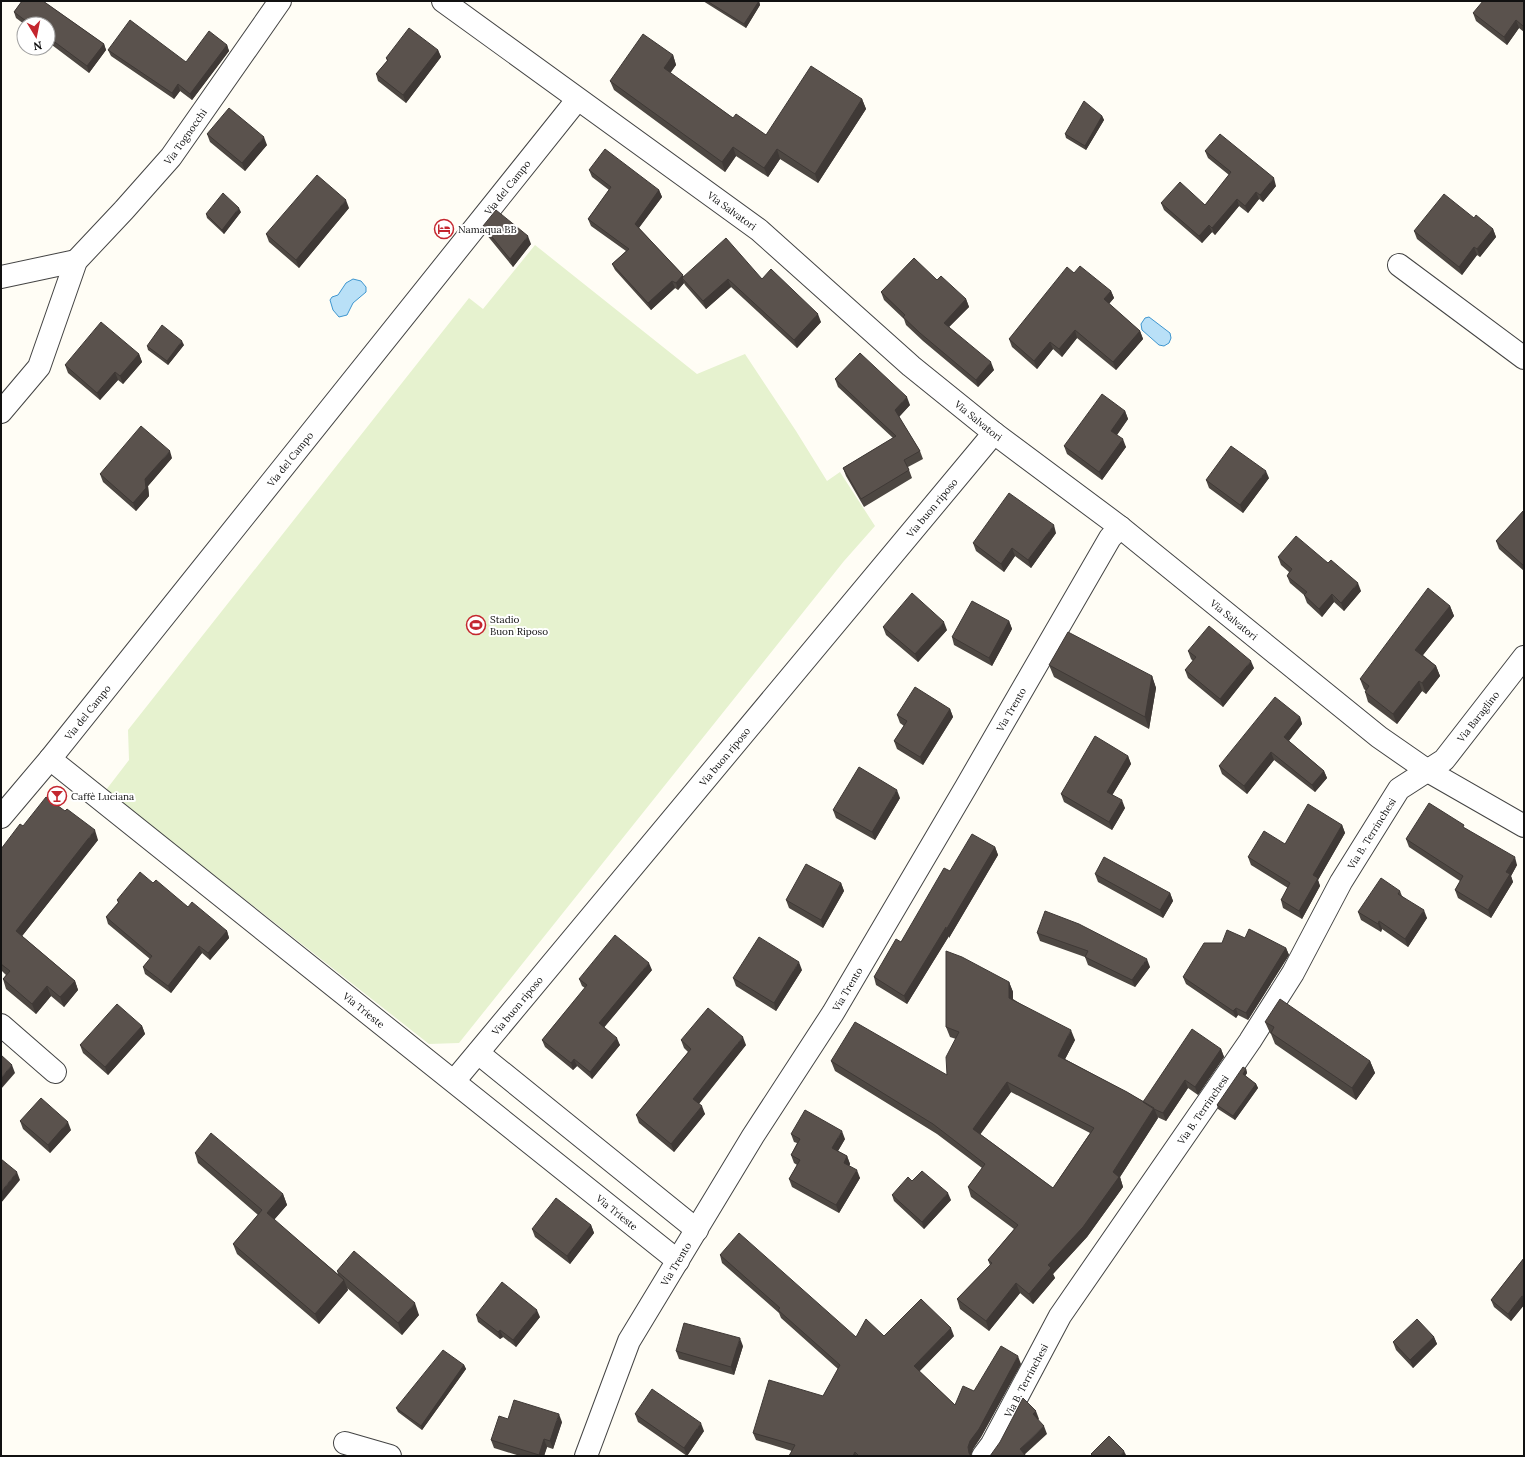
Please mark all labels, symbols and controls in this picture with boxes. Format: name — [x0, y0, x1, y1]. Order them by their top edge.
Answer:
north arrow — [16, 16, 56, 56]
text: N — [32, 38, 43, 54]
street label: Via Tognocchi — [161, 106, 210, 168]
street label: Via del Campo — [481, 157, 534, 218]
street label: Via Salvatori — [704, 188, 759, 233]
hotel icon: Namaqua BB — [433, 218, 455, 240]
place label: Namaqua BB — [458, 223, 517, 236]
street label: Via Salvatori — [951, 397, 1005, 444]
street label: Via del Campo — [264, 429, 316, 490]
street label: Via buon riposo — [903, 476, 961, 541]
street label: Via Salvatori — [1207, 596, 1260, 643]
place label: Stadio Buon Riposo — [490, 613, 548, 638]
sports icon: Stadio Buon Riposo — [465, 614, 487, 636]
street label: Via del Campo — [61, 682, 114, 743]
street label: Via Trento — [993, 685, 1029, 735]
street label: Via Baraglino — [1454, 688, 1502, 746]
street label: Via buon riposo — [696, 725, 753, 790]
bar icon: Caffè Luciana — [46, 785, 68, 807]
place label: Caffè Luciana — [71, 790, 134, 803]
street label: Via B. Terrinchesi — [1344, 795, 1399, 872]
street label: Via Trento — [829, 965, 866, 1014]
street label: Via buon riposo — [489, 974, 546, 1039]
street label: Via Trieste — [339, 989, 388, 1031]
street label: Via B. Terrinchesi — [1174, 1072, 1232, 1148]
street label: Via Trieste — [592, 1191, 641, 1234]
street label: Via Trento — [657, 1240, 694, 1289]
street label: Via B. Terrinchesi — [1001, 1341, 1051, 1421]

